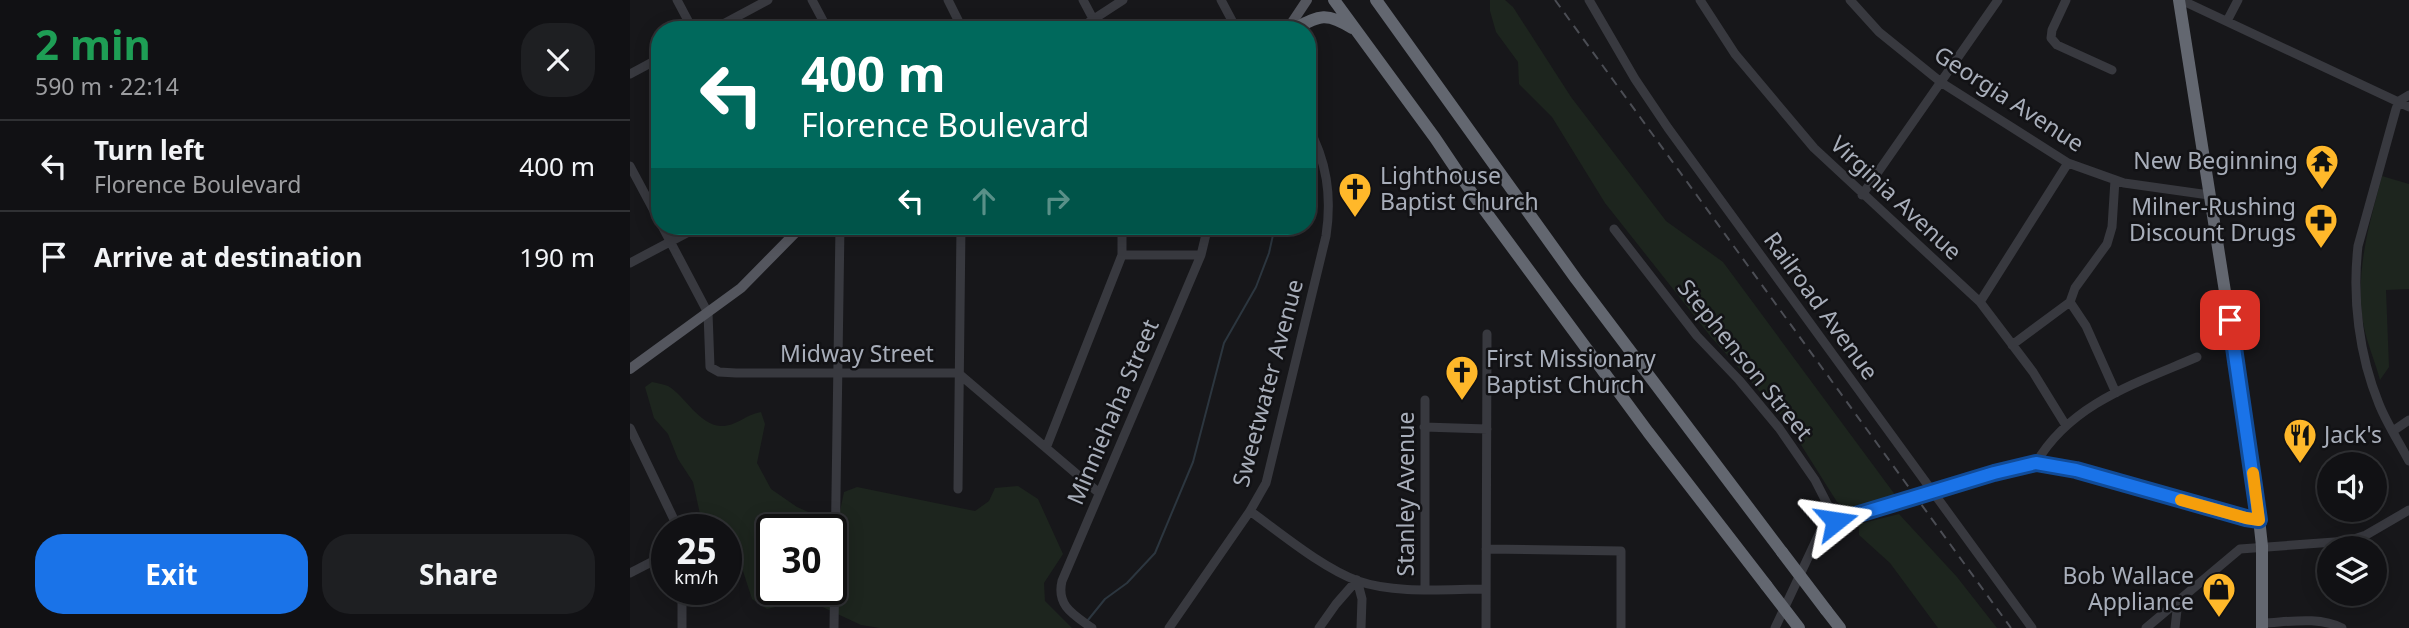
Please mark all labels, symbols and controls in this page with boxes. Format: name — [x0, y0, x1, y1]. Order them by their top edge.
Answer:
text: 2 min — [35, 15, 151, 72]
button: close — [521, 23, 595, 97]
street label: Georgia Avenue — [1928, 38, 2091, 159]
text: 400 m — [801, 40, 946, 106]
icon: left — [686, 49, 777, 140]
text: 590 m · 22:14 — [35, 70, 179, 102]
text: Florence Boulevard — [801, 103, 1089, 146]
street label: Virginia Avenue — [1824, 128, 1969, 267]
text: Turn left — [94, 132, 205, 168]
temple icon: New Beginning — [2303, 142, 2341, 191]
place label: New Beginning — [2133, 144, 2298, 176]
icon: left — [35, 147, 73, 185]
text: 400 m — [519, 148, 595, 184]
place label: Lighthouse Baptist Church — [1380, 159, 1539, 217]
text: Florence Boulevard — [94, 168, 301, 200]
church icon: Lighthouse Baptist Church — [1336, 170, 1374, 219]
icon: left — [892, 182, 930, 220]
icon: ahead — [965, 182, 1003, 220]
icon: right — [1038, 182, 1076, 220]
place label: Milner-Rushing Discount Drugs — [2129, 190, 2296, 248]
pharmacy icon: Milner-Rushing Discount Drugs — [2302, 201, 2340, 250]
street label: Railroad Avenue — [1757, 225, 1886, 386]
icon: arrive — [35, 238, 73, 276]
text: Arrive at destination — [94, 239, 363, 275]
text: 190 m — [519, 239, 595, 275]
street label: Stephenson Street — [1671, 272, 1821, 447]
street label: Sweetwater Avenue — [1224, 276, 1310, 490]
pin — [2200, 290, 2260, 350]
icon: arrive — [2211, 301, 2249, 339]
street label: Minniehaha Street — [1059, 314, 1166, 509]
street label: Midway Street — [780, 337, 934, 369]
place label: First Missionary Baptist Church — [1486, 342, 1656, 400]
church icon: First Missionary Baptist Church — [1443, 353, 1481, 402]
street label: Stanley Avenue — [1389, 412, 1421, 576]
restaurant icon: Jack's — [2281, 416, 2319, 465]
place label: Jack's — [2322, 418, 2382, 450]
map controls — [2317, 452, 2387, 606]
button: sound — [2317, 452, 2387, 522]
position arrow — [1799, 484, 1873, 558]
speed limit sign: 30 — [756, 514, 847, 605]
text: 25 — [676, 527, 717, 574]
button: Exit — [35, 534, 308, 614]
button: Share — [322, 534, 595, 614]
button: layers — [2317, 536, 2387, 606]
place label: Bob Wallace Appliance — [2062, 559, 2194, 617]
text: km/h — [674, 565, 719, 589]
shop icon: Bob Wallace Appliance — [2200, 570, 2238, 619]

